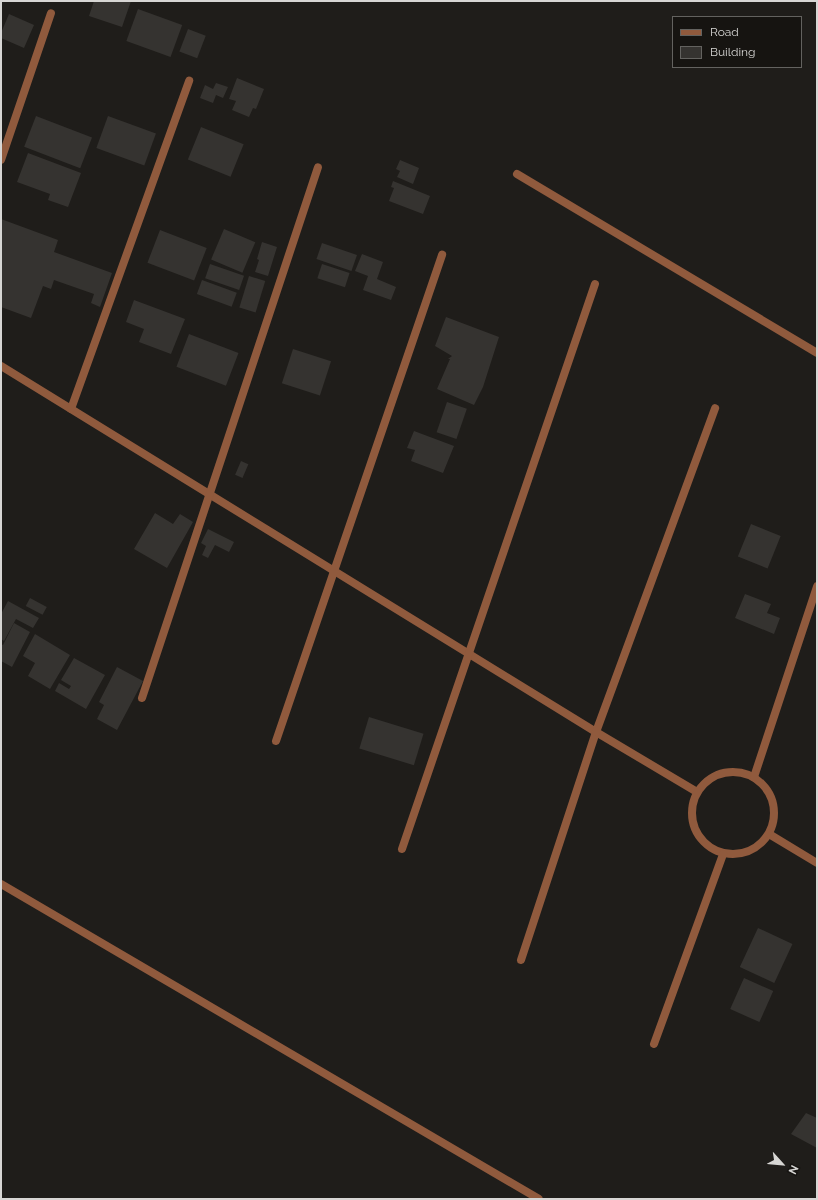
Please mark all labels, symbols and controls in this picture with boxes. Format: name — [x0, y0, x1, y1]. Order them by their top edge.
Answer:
legend — [672, 16, 802, 68]
text: Road — [710, 25, 739, 39]
text: Building — [710, 45, 756, 59]
north arrow — [762, 1144, 802, 1184]
text: N — [785, 1163, 801, 1176]

